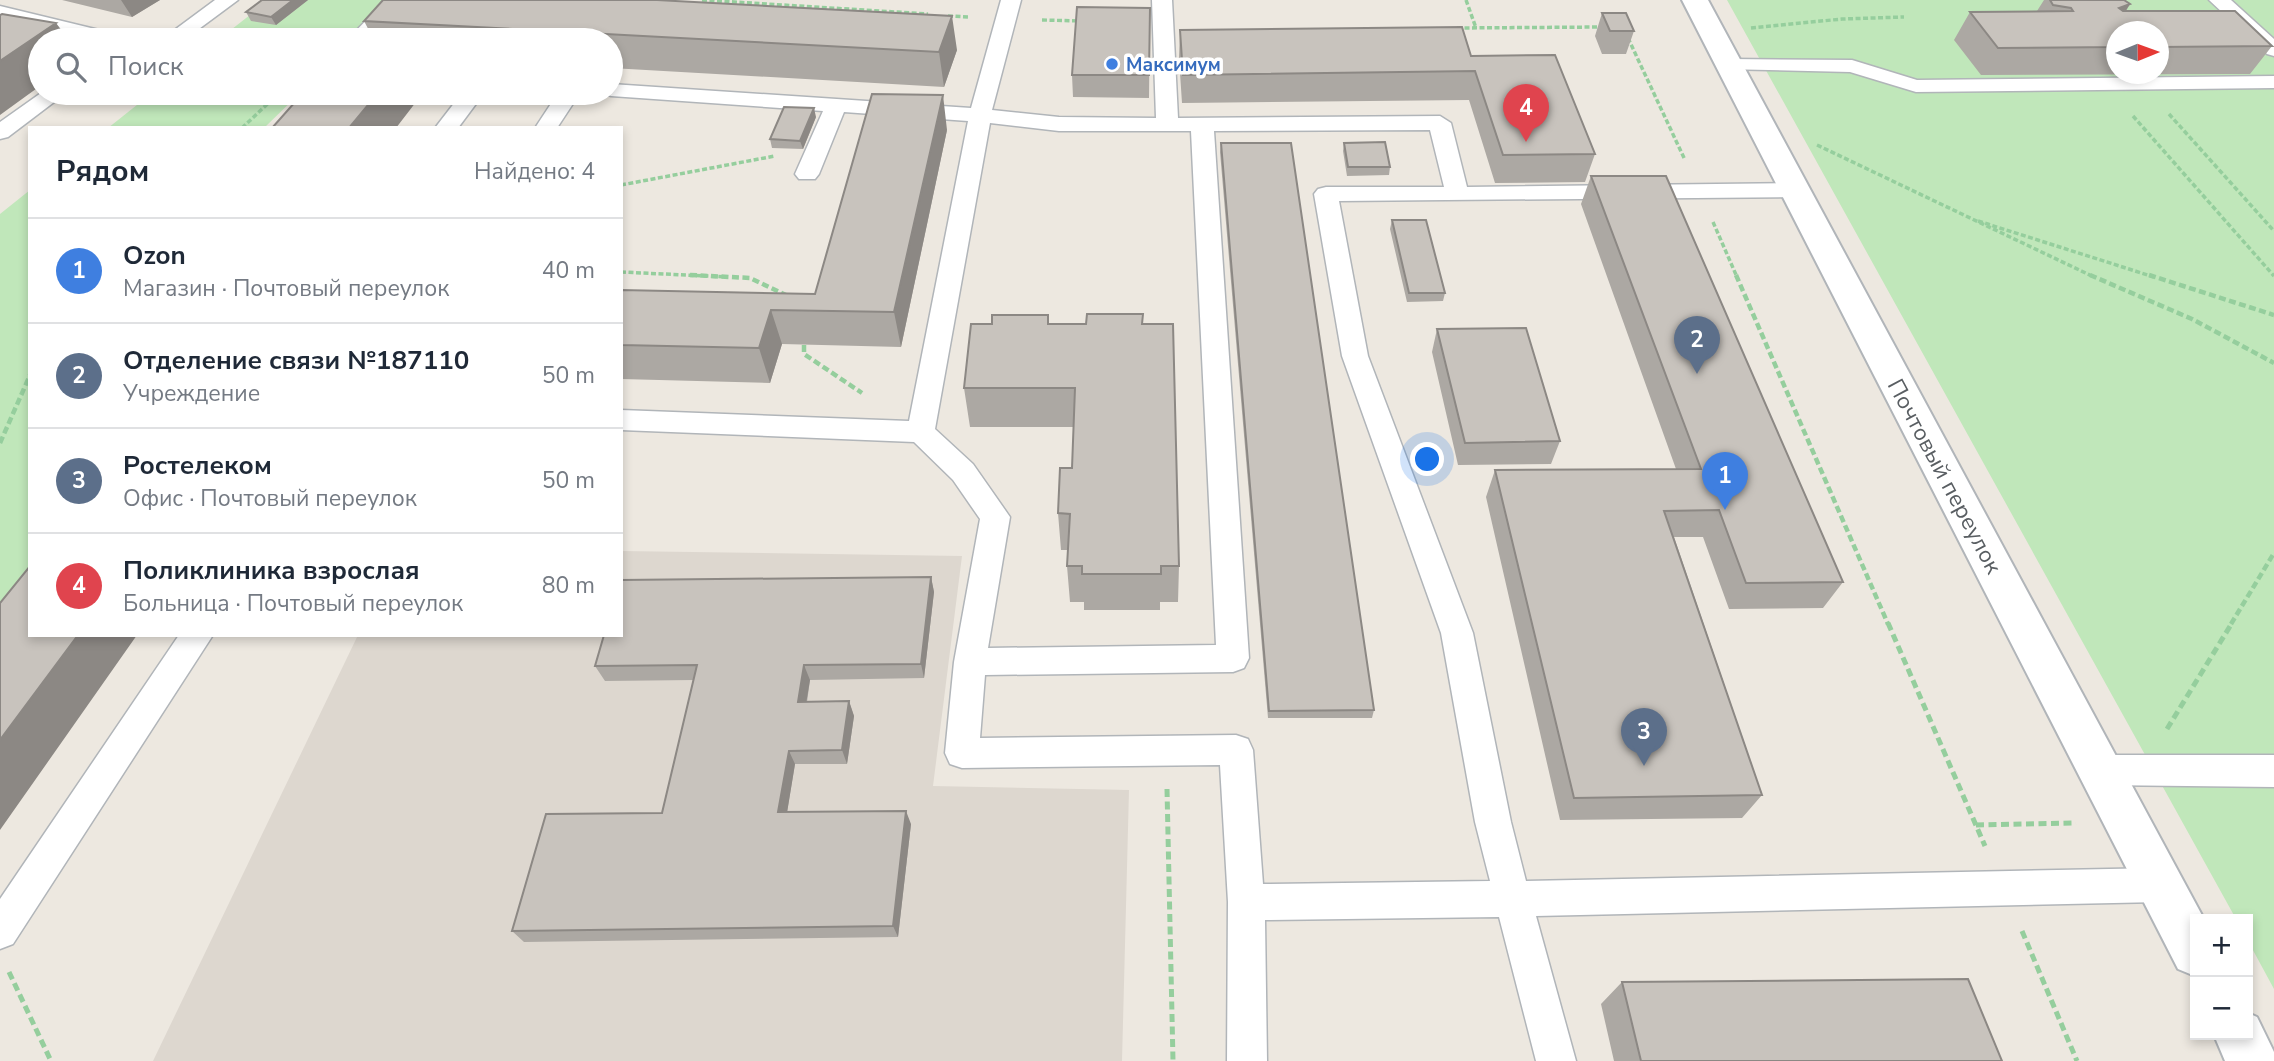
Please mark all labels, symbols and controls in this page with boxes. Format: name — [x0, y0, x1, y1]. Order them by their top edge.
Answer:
north arrow — [2106, 21, 2169, 84]
search box — [28, 28, 623, 105]
icon: search — [52, 48, 90, 86]
text: Поиск — [108, 49, 184, 84]
place label: Максимум — [1126, 52, 1221, 78]
marker: Максимум — [1104, 56, 1120, 72]
pin: 4 — [1503, 84, 1549, 142]
text: Рядом — [56, 151, 149, 192]
text: Найдено: 4 — [474, 156, 595, 187]
text: Ozon — [123, 238, 186, 273]
text: 1 — [72, 255, 86, 286]
text: 40 m — [542, 255, 595, 286]
text: Магазин · Почтовый переулок — [123, 273, 449, 304]
pin: 2 — [1674, 316, 1720, 374]
text: Отделение связи №187110 — [123, 343, 469, 378]
text: 2 — [72, 360, 86, 391]
text: 50 m — [542, 360, 595, 391]
street label: Почтовый переулок — [1880, 373, 2009, 580]
text: Учреждение — [123, 378, 260, 409]
your location — [1410, 442, 1444, 476]
text: Ростелеком — [123, 448, 272, 483]
pin: 1 — [1702, 452, 1748, 510]
text: 3 — [72, 465, 86, 496]
text: 50 m — [542, 465, 595, 496]
text: Офис · Почтовый переулок — [123, 483, 417, 514]
text: Поликлиника взрослая — [123, 553, 420, 588]
text: 4 — [72, 570, 86, 601]
text: 80 m — [542, 570, 595, 601]
text: Больница · Почтовый переулок — [123, 588, 463, 619]
pin: 3 — [1621, 708, 1667, 766]
map controls — [2190, 914, 2253, 1040]
button: + — [2190, 914, 2253, 977]
button: − — [2190, 977, 2253, 1040]

